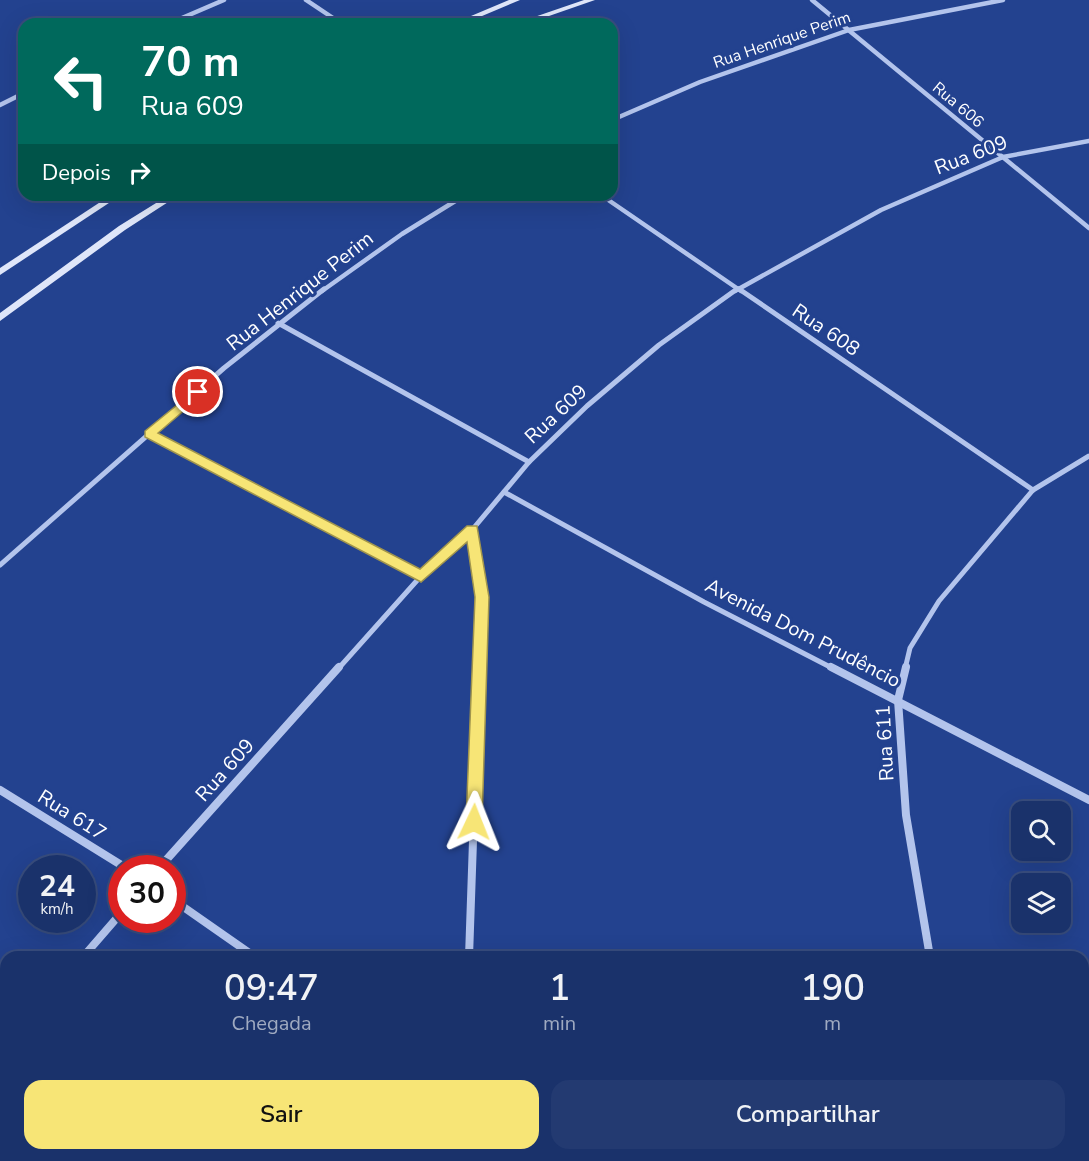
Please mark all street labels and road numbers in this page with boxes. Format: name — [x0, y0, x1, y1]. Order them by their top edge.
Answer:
street label: Rua Henrique Perim — [710, 6, 854, 74]
street label: Rua 606 — [928, 77, 988, 133]
street label: Rua 609 — [931, 129, 1011, 181]
street label: Rua Henrique Perim — [221, 225, 379, 357]
street label: Rua 608 — [787, 297, 865, 363]
street label: Rua 609 — [519, 378, 593, 450]
street label: Avenida Dom Prudêncio — [701, 572, 905, 694]
street label: Rua 611 — [870, 704, 900, 782]
street label: Rua 609 — [189, 733, 261, 807]
street label: Rua 617 — [32, 783, 112, 847]

